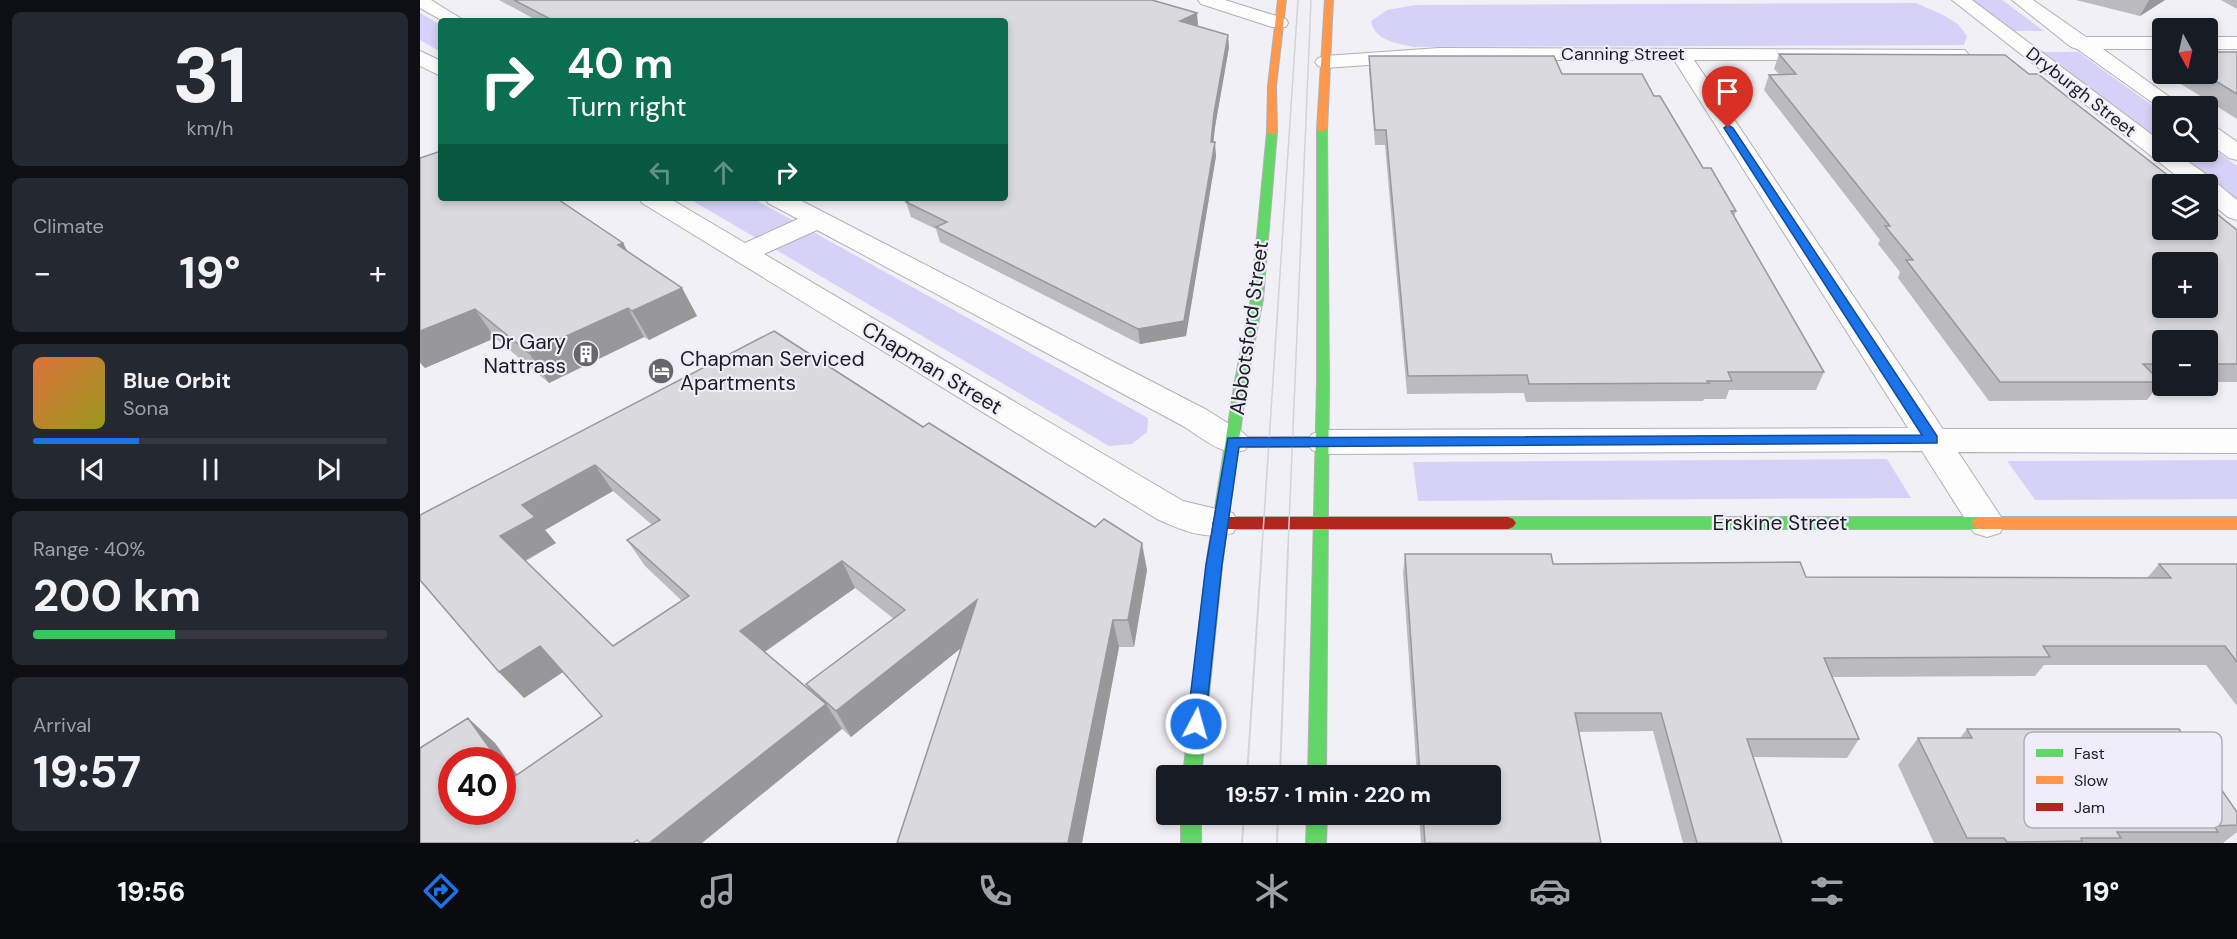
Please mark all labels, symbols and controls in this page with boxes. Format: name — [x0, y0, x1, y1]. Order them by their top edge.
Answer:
north arrow — [2152, 18, 2218, 84]
map controls — [2152, 18, 2218, 396]
text: 31 — [173, 25, 247, 126]
text: 40 m — [567, 36, 673, 91]
icon: right — [468, 42, 546, 120]
street label: Canning Street — [1561, 42, 1685, 66]
street label: Dryburgh Street — [2021, 42, 2141, 142]
pin — [1702, 66, 1753, 128]
icon: arrive — [1711, 75, 1744, 108]
text: Turn right — [567, 89, 687, 124]
button: search — [2152, 96, 2218, 162]
text: km/h — [186, 115, 234, 141]
icon: left — [644, 156, 677, 189]
icon: ahead — [707, 156, 740, 189]
icon: right — [770, 156, 803, 189]
button: layers — [2152, 174, 2218, 240]
text: Climate — [33, 213, 104, 239]
street label: Abbotsford Street — [1223, 239, 1275, 417]
text: 19° — [179, 243, 241, 302]
text: − — [33, 251, 51, 294]
text: + — [369, 251, 387, 294]
button: + — [2152, 252, 2218, 318]
street label: Chapman Street — [857, 315, 1007, 421]
place label: Dr Gary Nattrass — [484, 328, 566, 380]
button: − — [2152, 330, 2218, 396]
building icon: Dr Gary Nattrass — [571, 339, 601, 369]
place label: Chapman Serviced Apartments — [680, 345, 865, 397]
hotel icon: Chapman Serviced Apartments — [646, 356, 676, 386]
text: Blue Orbit — [123, 366, 231, 395]
text: Sona — [123, 395, 169, 421]
icon: previous — [76, 453, 109, 486]
icon: pause — [194, 453, 227, 486]
icon: next — [312, 453, 345, 486]
street label: Erskine Street — [1713, 509, 1847, 537]
text: Range · 40% — [33, 536, 145, 562]
text: 200 km — [33, 566, 201, 625]
position arrow — [1164, 692, 1228, 756]
text: Arrival — [33, 712, 91, 738]
legend — [2024, 732, 2222, 828]
text: 19:57 — [33, 742, 141, 801]
text: Fast — [2074, 743, 2105, 764]
speed limit sign: 40 — [438, 747, 516, 825]
text: Slow — [2074, 770, 2108, 791]
text: 19:57 · 1 min · 220 m — [1226, 780, 1431, 809]
text: Jam — [2074, 797, 2105, 818]
icon: directions — [420, 870, 462, 912]
icon: music — [697, 870, 739, 912]
icon: phone — [974, 870, 1016, 912]
icon: climate — [1251, 870, 1293, 912]
icon: car — [1529, 870, 1571, 912]
icon: filters — [1806, 870, 1848, 912]
text: 19:56 — [118, 874, 185, 909]
text: 19° — [2083, 874, 2119, 909]

